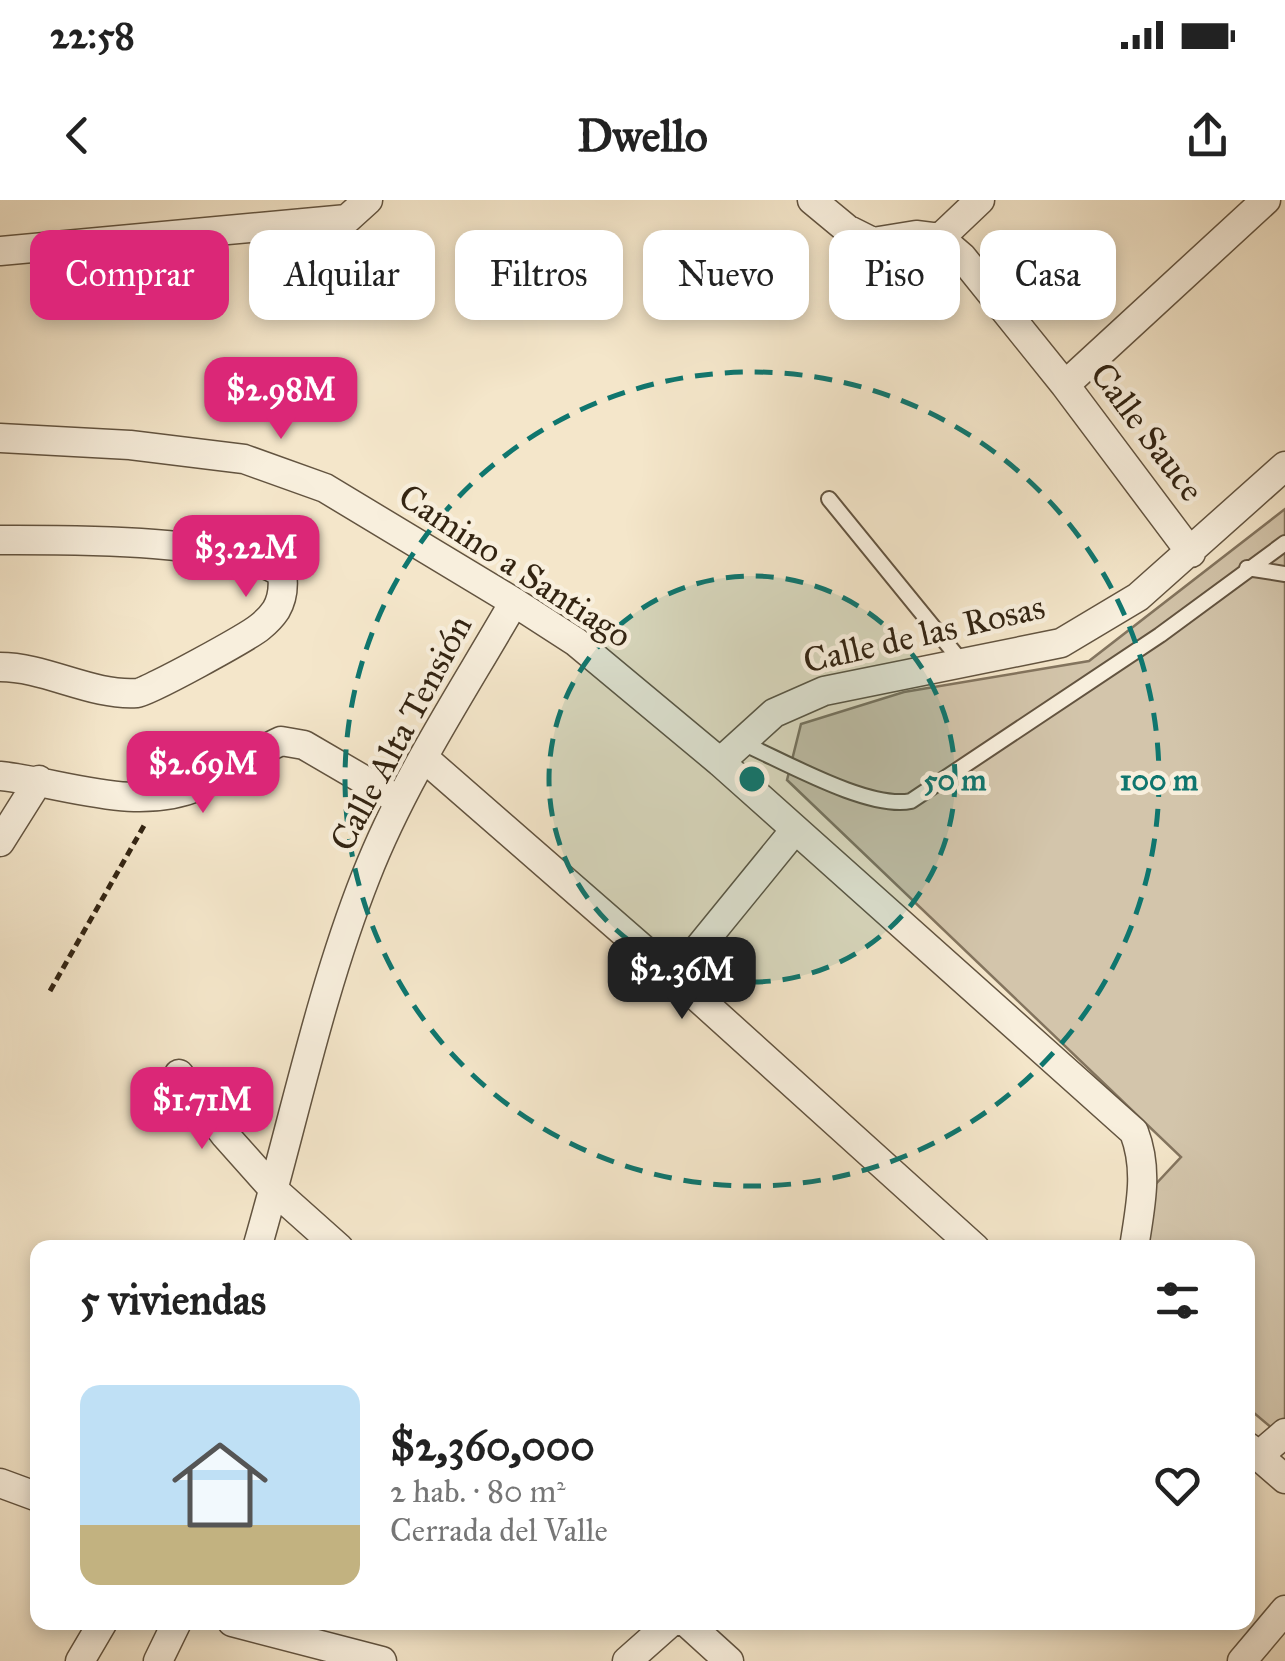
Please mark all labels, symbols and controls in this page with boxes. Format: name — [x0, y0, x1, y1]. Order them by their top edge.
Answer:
text: 22:58 — [50, 12, 135, 58]
icon: back — [50, 108, 105, 163]
text: Dwello — [577, 108, 708, 163]
icon: share — [1180, 108, 1235, 163]
chip: Comprar — [30, 230, 229, 320]
chip: Alquilar — [249, 230, 435, 320]
chip: Filtros — [455, 230, 623, 320]
chip: Nuevo — [643, 230, 809, 320]
chip: Piso — [829, 230, 960, 320]
chip: Casa — [980, 230, 1116, 320]
street label: Calle Sauce — [1081, 354, 1213, 510]
pin: $2.98M — [200, 357, 362, 442]
text: $2.98M — [226, 370, 336, 409]
street label: Camino a Santiago — [390, 475, 640, 657]
pin: $3.22M — [165, 515, 327, 600]
text: $3.22M — [194, 528, 298, 567]
street label: Calle de las Rosas — [799, 585, 1049, 683]
street label: Calle Alta Tensión — [321, 608, 481, 858]
pin: $2.69M — [122, 731, 284, 816]
text: $2.69M — [149, 744, 257, 783]
centre of rings — [734, 761, 770, 797]
text: 50 m — [923, 762, 987, 798]
text: 100 m — [1120, 762, 1199, 798]
pin: $2.36M — [601, 937, 763, 1022]
text: $2.36M — [630, 950, 734, 989]
pin: $1.71M — [121, 1067, 283, 1152]
text: $1.71M — [152, 1080, 252, 1119]
icon: filters — [1150, 1273, 1205, 1328]
text: 5 viviendas — [80, 1274, 266, 1326]
text: $2,360,000 — [390, 1420, 595, 1472]
icon: home — [160, 1425, 280, 1545]
icon: heart — [1150, 1458, 1205, 1513]
text: 2 hab. · 80 m² — [390, 1472, 566, 1511]
text: Cerrada del Valle — [390, 1511, 608, 1550]

